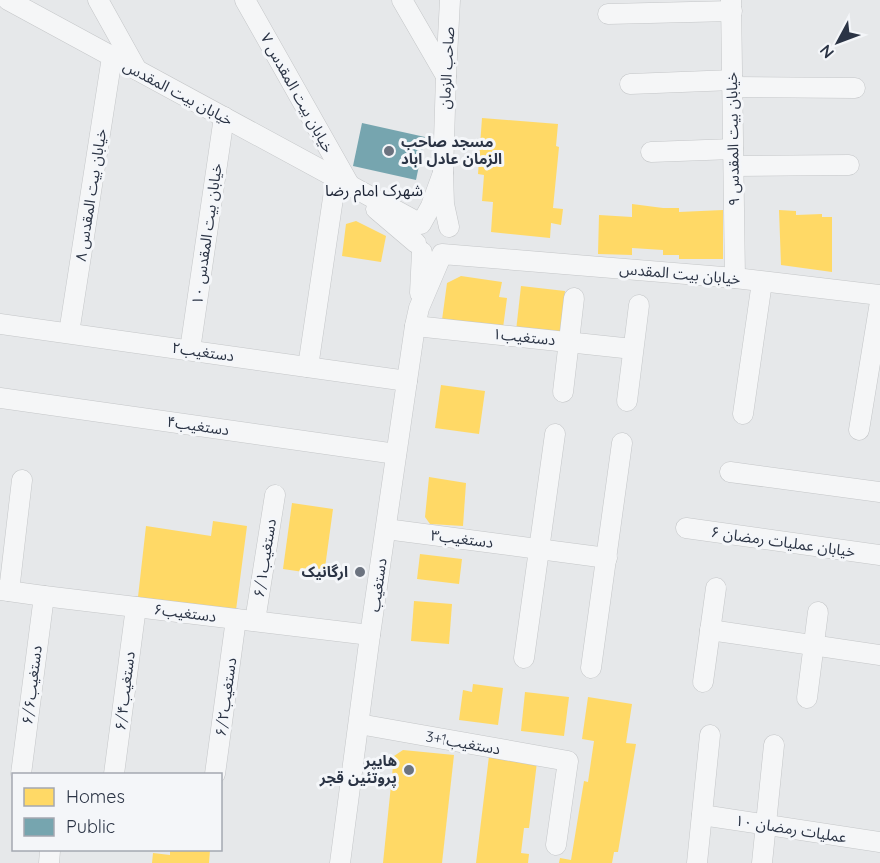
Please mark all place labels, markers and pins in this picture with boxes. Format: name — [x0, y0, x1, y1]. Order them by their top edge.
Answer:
place label: مسجد صاحب الزمان عادل اباد — [401, 132, 502, 168]
marker: مسجد صاحب الزمان عادل اباد — [382, 144, 396, 158]
place label: ارگانیک — [302, 562, 348, 581]
marker: ارگانیک — [353, 565, 367, 579]
place label: هایپر پروتئین قجر — [319, 751, 397, 788]
marker: هایپر پروتئین قجر — [402, 763, 416, 777]

